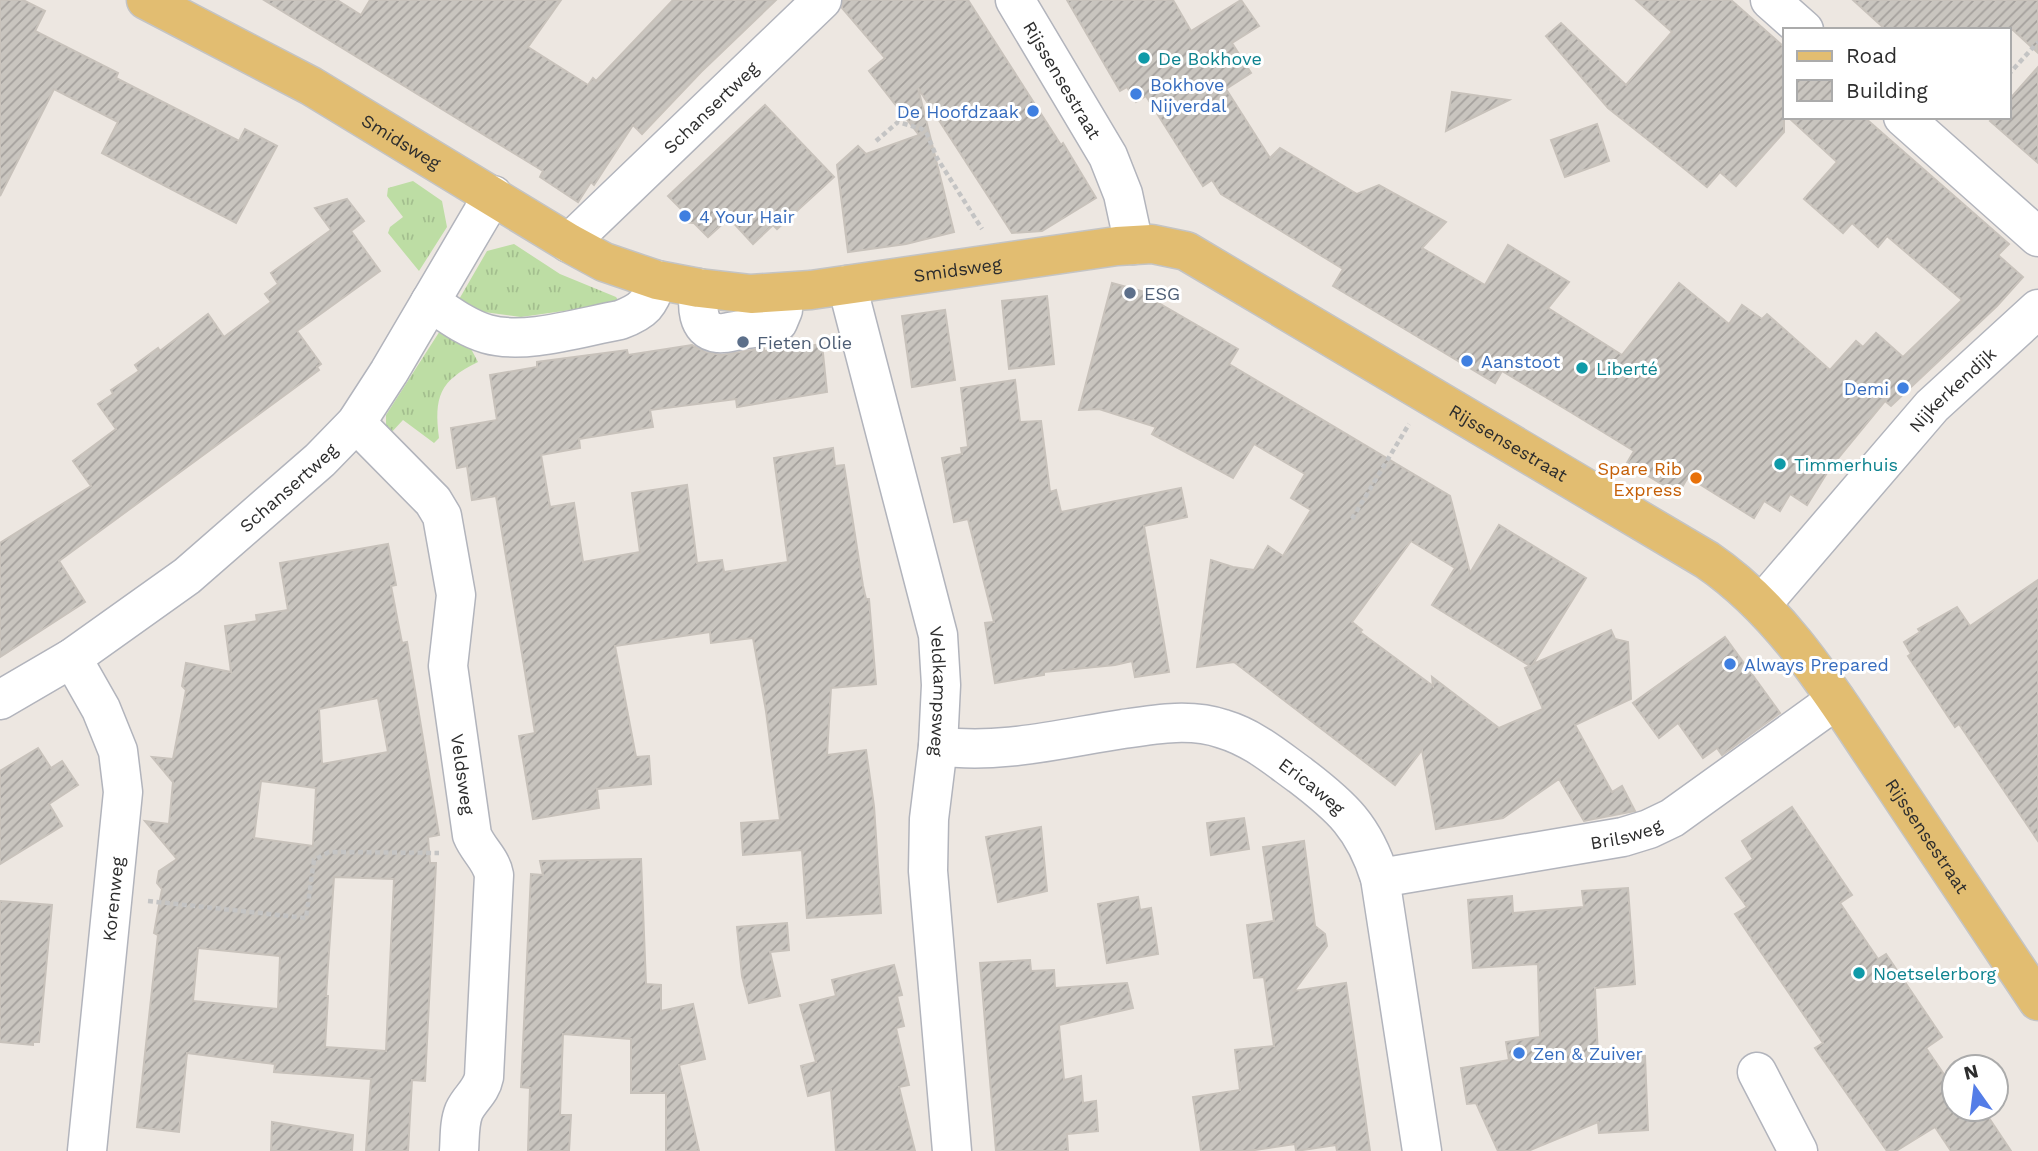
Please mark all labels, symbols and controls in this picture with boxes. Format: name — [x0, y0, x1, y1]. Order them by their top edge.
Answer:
street label: Rijssensestraat — [1019, 17, 1106, 143]
legend — [1783, 28, 2010, 119]
text: Road — [1846, 43, 1897, 68]
place label: De Bokhove — [1158, 48, 1262, 69]
marker: De Bokhove — [1136, 50, 1152, 66]
street label: Schansertweg — [659, 57, 762, 157]
place label: Bokhove Nijverdal — [1150, 74, 1227, 116]
text: Building — [1846, 78, 1928, 103]
marker: Bokhove Nijverdal — [1128, 86, 1144, 102]
place label: De Hoofdzaak — [897, 101, 1019, 122]
marker: De Hoofdzaak — [1025, 103, 1041, 119]
street label: Smidsweg — [358, 109, 445, 173]
place label: 4 Your Hair — [699, 206, 795, 227]
marker: 4 Your Hair — [677, 208, 693, 224]
street label: Smidsweg — [912, 252, 1003, 286]
place label: ESG — [1144, 283, 1180, 304]
marker: ESG — [1122, 285, 1138, 301]
place label: Fieten Olie — [757, 332, 852, 353]
marker: Fieten Olie — [735, 334, 751, 350]
street label: Nijkerkendijk — [1904, 343, 2000, 436]
place label: Aanstoot — [1481, 351, 1561, 372]
marker: Aanstoot — [1459, 353, 1475, 369]
place label: Liberté — [1596, 358, 1658, 379]
marker: Liberté — [1574, 360, 1590, 376]
place label: Demi — [1844, 378, 1889, 399]
marker: Demi — [1895, 380, 1911, 396]
street label: Rijssensestraat — [1446, 399, 1572, 486]
street label: Schansertweg — [235, 438, 341, 536]
place label: Timmerhuis — [1794, 454, 1898, 475]
marker: Timmerhuis — [1772, 456, 1788, 472]
place label: Spare Rib Express — [1598, 458, 1682, 500]
marker: Spare Rib Express — [1688, 470, 1704, 486]
street label: Veldkampsweg — [926, 624, 952, 758]
place label: Always Prepared — [1744, 654, 1889, 675]
marker: Always Prepared — [1722, 656, 1738, 672]
street label: Veldsweg — [447, 732, 480, 816]
street label: Ericaweg — [1275, 753, 1350, 819]
street label: Rijssensestraat — [1882, 774, 1974, 897]
street label: Brilsweg — [1589, 814, 1666, 853]
street label: Korenweg — [98, 855, 128, 942]
place label: Noetselerborg — [1873, 963, 1997, 984]
marker: Noetselerborg — [1851, 965, 1867, 981]
place label: Zen & Zuiver — [1533, 1043, 1643, 1064]
marker: Zen & Zuiver — [1511, 1045, 1527, 1061]
north arrow — [1940, 1053, 2010, 1123]
text: N — [1961, 1059, 1981, 1085]

